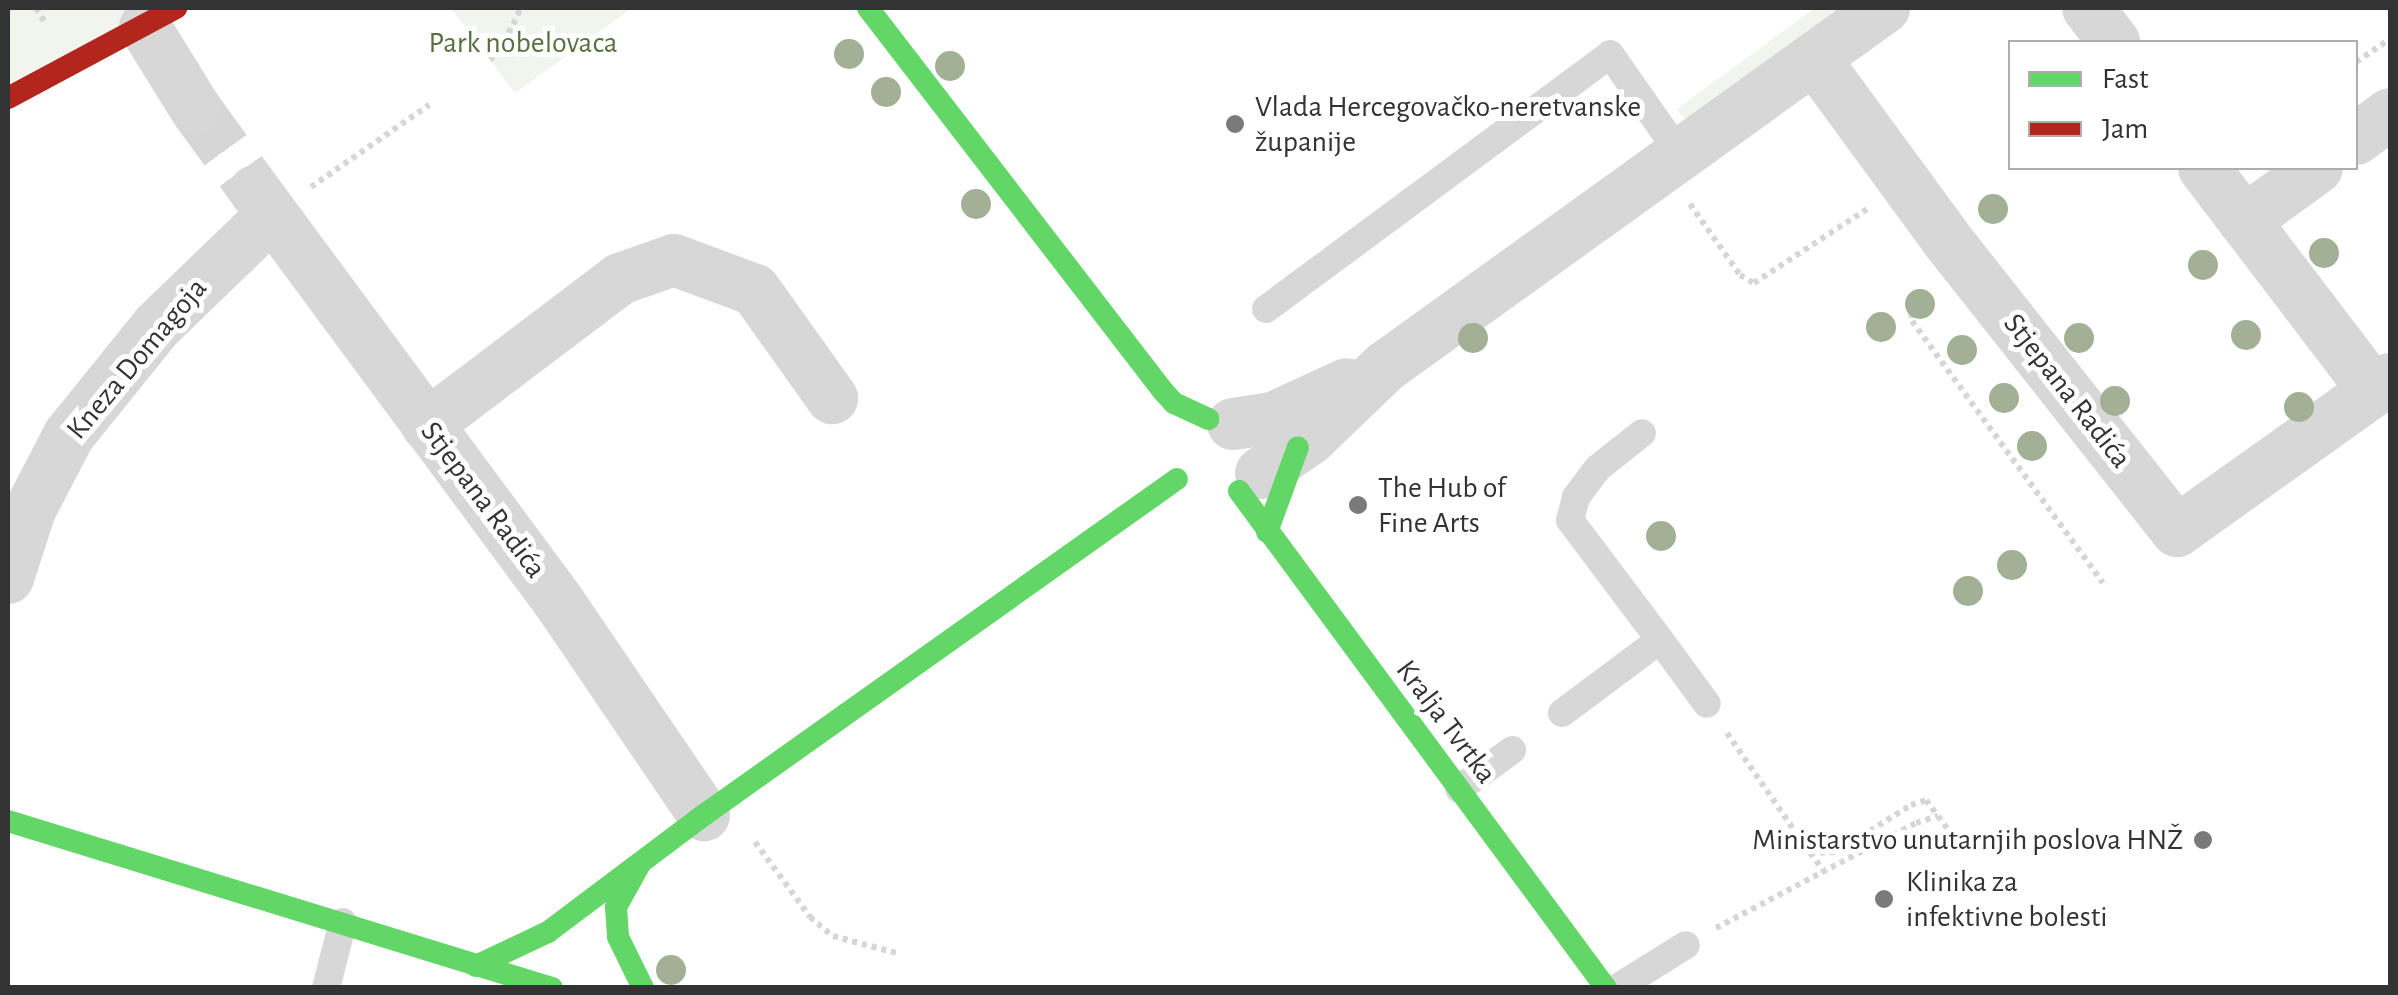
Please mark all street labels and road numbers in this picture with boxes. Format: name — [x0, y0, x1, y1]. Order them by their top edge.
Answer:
street label: Kneza Domagoja — [59, 271, 215, 447]
street label: Stjepana Radića — [1995, 306, 2139, 476]
street label: Stjepana Radića — [413, 415, 553, 585]
street label: Kralja Tvrtka — [1388, 653, 1504, 791]

